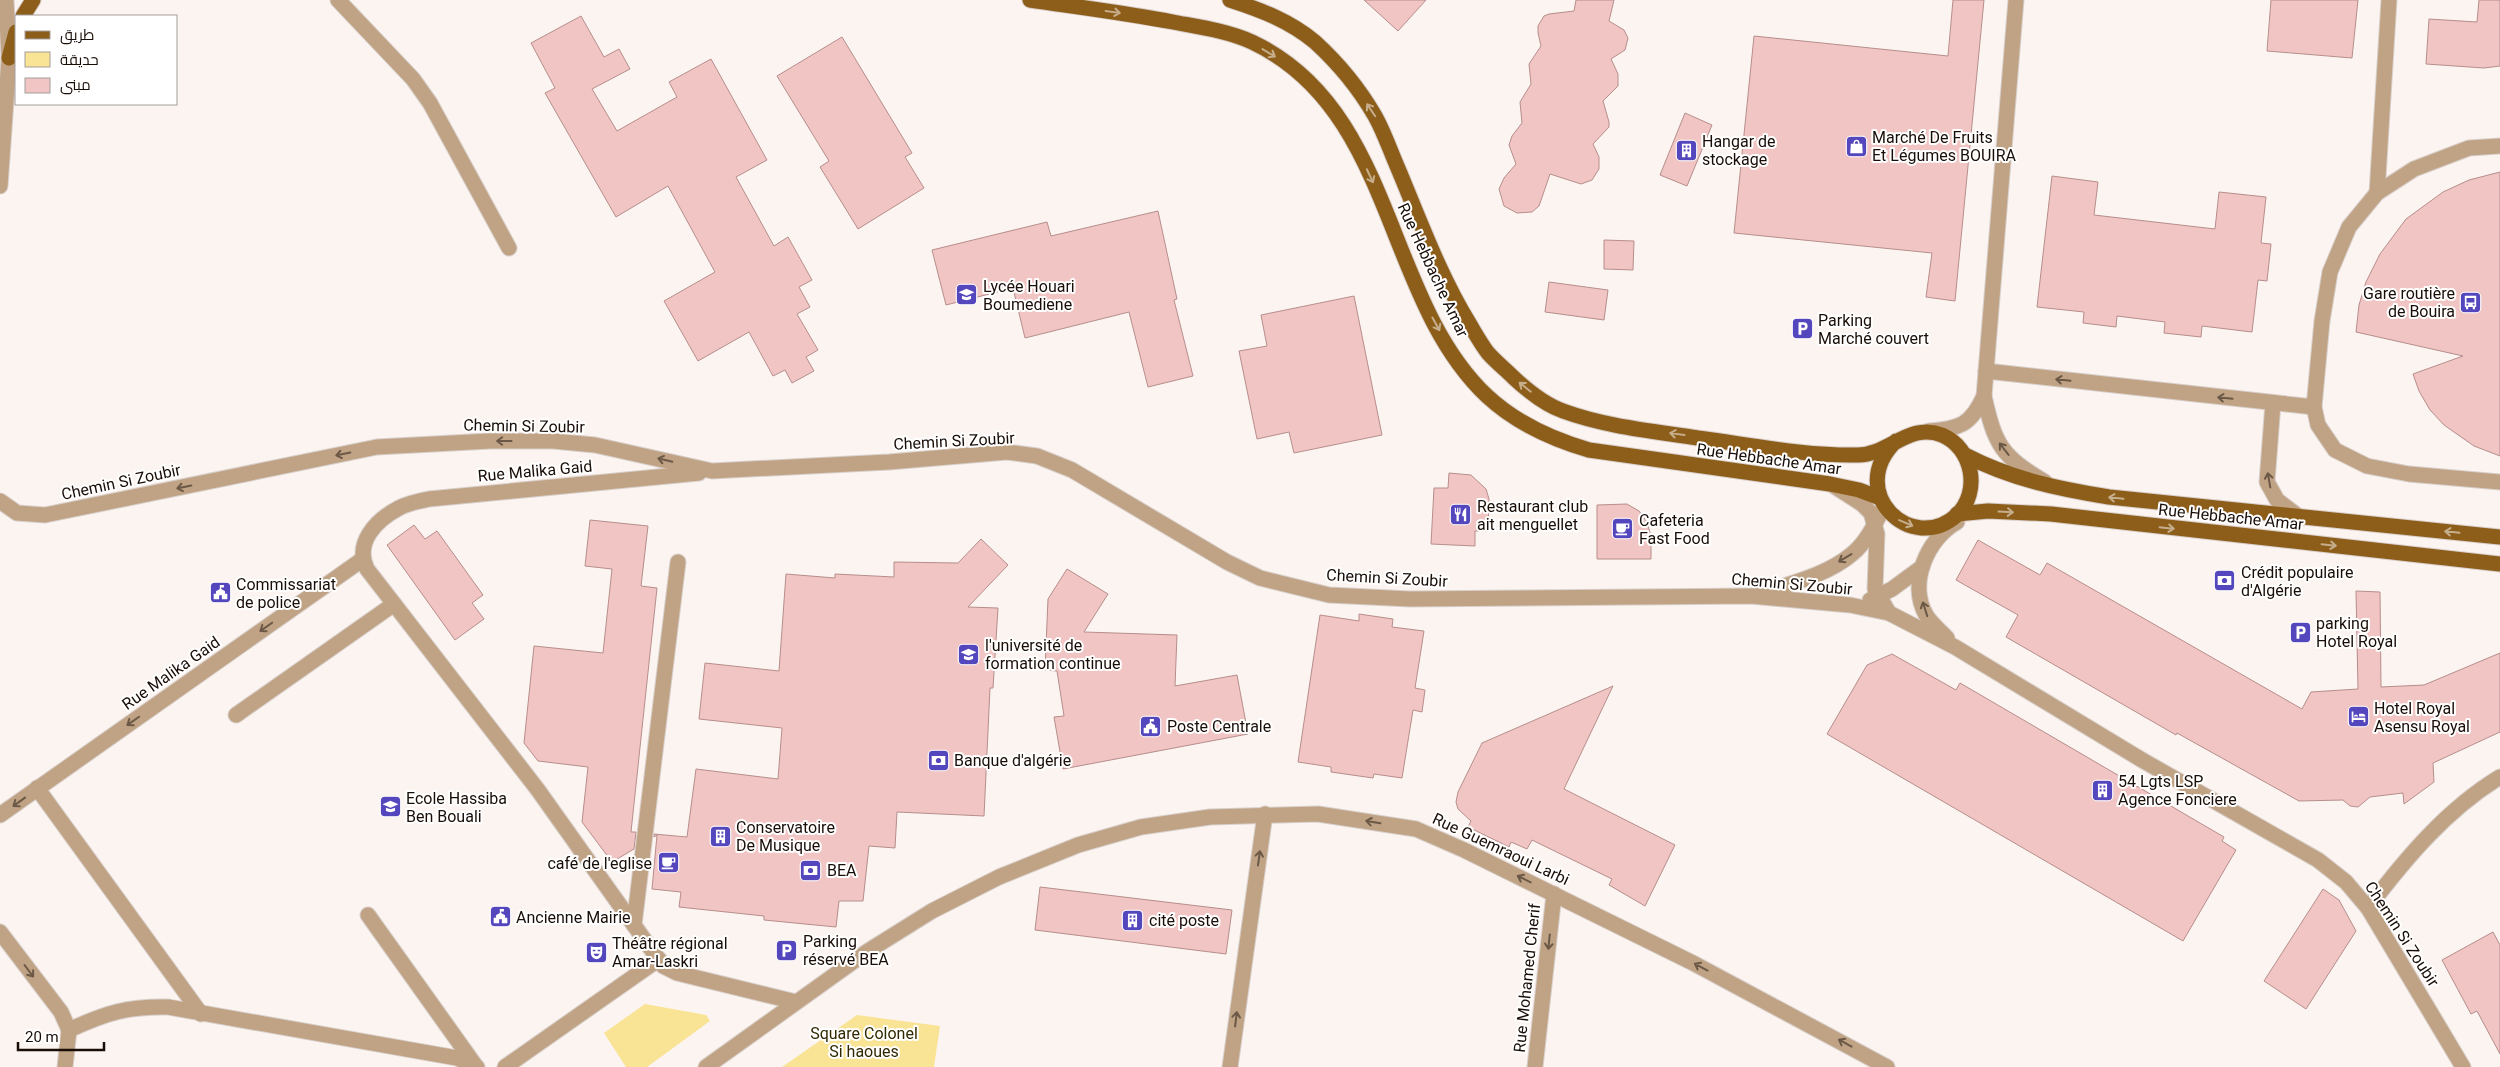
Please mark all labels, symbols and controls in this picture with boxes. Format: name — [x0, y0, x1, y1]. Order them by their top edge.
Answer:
one-way arrow — [1105, 7, 1121, 17]
legend — [15, 15, 178, 105]
text: طريق — [60, 26, 94, 45]
one-way arrow — [1262, 48, 1276, 58]
text: حديقة — [60, 51, 99, 69]
text: مبنى — [60, 76, 91, 95]
one-way arrow — [1366, 103, 1376, 117]
place label: Marché De Fruits Et Légumes BOUIRA — [1872, 128, 2017, 165]
place label: Hangar de stockage — [1702, 132, 1776, 169]
shop icon: Marché De Fruits Et Légumes BOUIRA — [1844, 134, 1868, 158]
building icon: Hangar de stockage — [1674, 138, 1698, 162]
one-way arrow — [1366, 168, 1375, 183]
street label: Rue Hebbache Amar — [1394, 200, 1473, 341]
place label: Lycée Houari Boumediene — [983, 277, 1075, 314]
school or university icon: Lycée Houari Boumediene — [955, 283, 979, 307]
place label: Gare routière de Bouira — [2363, 284, 2455, 321]
bus stop icon: Gare routière de Bouira — [2459, 290, 2483, 314]
place label: Parking Marché couvert — [1818, 311, 1929, 348]
one-way arrow — [1431, 317, 1441, 332]
parking icon: Parking Marché couvert — [1790, 317, 1814, 341]
one-way arrow — [2055, 375, 2071, 385]
one-way arrow — [1518, 381, 1531, 392]
one-way arrow — [2217, 393, 2233, 403]
street label: Chemin Si Zoubir — [463, 415, 585, 437]
street label: Chemin Si Zoubir — [893, 428, 1016, 454]
one-way arrow — [1669, 429, 1685, 439]
one-way arrow — [497, 436, 513, 446]
street label: Rue Hebbache Amar — [1695, 439, 1843, 479]
one-way arrow — [1998, 443, 2009, 456]
one-way arrow — [335, 450, 351, 459]
one-way arrow — [658, 455, 674, 464]
street label: Rue Malika Gaid — [477, 457, 593, 485]
street label: Chemin Si Zoubir — [60, 460, 183, 504]
one-way arrow — [2264, 472, 2274, 488]
one-way arrow — [176, 482, 192, 492]
one-way arrow — [2108, 493, 2124, 503]
place label: Restaurant club ait menguellet — [1477, 497, 1588, 534]
street label: Rue Hebbache Amar — [2157, 500, 2305, 534]
restaurant icon: Restaurant club ait menguellet — [1449, 503, 1473, 527]
one-way arrow — [1997, 508, 2013, 517]
place label: Cafeteria Fast Food — [1639, 511, 1710, 548]
cafe icon: Cafeteria Fast Food — [1611, 517, 1635, 541]
one-way arrow — [1898, 518, 1913, 528]
one-way arrow — [2159, 523, 2175, 533]
one-way arrow — [2444, 527, 2460, 537]
one-way arrow — [2321, 540, 2337, 550]
one-way arrow — [1839, 553, 1853, 563]
place label: Crédit populaire d'Algérie — [2241, 563, 2353, 600]
street label: Chemin Si Zoubir — [1326, 565, 1449, 591]
street label: Chemin Si Zoubir — [1731, 569, 1854, 599]
bank icon: Crédit populaire d'Algérie — [2213, 569, 2237, 593]
place label: Commissariat de police — [236, 575, 336, 612]
public building icon: Commissariat de police — [208, 581, 232, 605]
one-way arrow — [1920, 601, 1930, 617]
place label: parking Hotel Royal — [2316, 614, 2397, 651]
parking icon: parking Hotel Royal — [2288, 620, 2312, 644]
one-way arrow — [259, 622, 273, 633]
street label: Rue Malika Gaid — [118, 632, 224, 714]
place label: l'université de formation continue — [985, 636, 1121, 673]
school or university icon: l'université de formation continue — [957, 642, 981, 666]
place label: Hotel Royal Asensu Royal — [2374, 699, 2470, 736]
hotel icon: Hotel Royal Asensu Royal — [2346, 705, 2370, 729]
public building icon: Poste Centrale — [1139, 714, 1163, 738]
one-way arrow — [126, 716, 140, 726]
place label: Poste Centrale — [1167, 717, 1271, 736]
bank icon: Banque d'algérie — [926, 748, 950, 772]
place label: Banque d'algérie — [954, 751, 1071, 770]
place label: 54 Lgts LSP Agence Fonciere — [2118, 772, 2237, 809]
building icon: 54 Lgts LSP Agence Fonciere — [2090, 778, 2114, 802]
place label: Ecole Hassiba Ben Bouali — [406, 789, 507, 826]
school or university icon: Ecole Hassiba Ben Bouali — [378, 795, 402, 819]
one-way arrow — [12, 797, 26, 807]
street label: Rue Guemraoui Larbi — [1430, 809, 1572, 889]
one-way arrow — [1366, 817, 1382, 827]
place label: Conservatoire De Musique — [736, 818, 835, 855]
building icon: Conservatoire De Musique — [708, 824, 732, 848]
one-way arrow — [1254, 850, 1264, 866]
cafe icon: café de l'eglise — [656, 851, 680, 875]
place label: café de l'eglise — [547, 854, 652, 873]
bank icon: BEA — [799, 858, 823, 882]
place label: BEA — [827, 861, 857, 880]
one-way arrow — [1517, 874, 1532, 883]
street label: Chemin Si Zoubir — [2361, 878, 2443, 991]
street label: Rue Mohamed Cherif — [1510, 902, 1544, 1054]
public building icon: Ancienne Mairie — [488, 905, 512, 929]
place label: Ancienne Mairie — [516, 908, 631, 927]
building icon: cité poste — [1121, 908, 1145, 932]
place label: cité poste — [1149, 911, 1219, 930]
place label: Parking réservé BEA — [803, 932, 889, 969]
place label: Théâtre régional Amar-Laskri — [612, 934, 728, 971]
one-way arrow — [1544, 934, 1554, 950]
parking icon: Parking réservé BEA — [775, 938, 799, 962]
theatre icon: Théâtre régional Amar-Laskri — [584, 940, 608, 964]
one-way arrow — [1694, 962, 1709, 971]
one-way arrow — [24, 964, 35, 977]
one-way arrow — [1231, 1011, 1241, 1027]
scale bar — [18, 1020, 104, 1052]
park label: Square Colonel Si haoues — [810, 1024, 918, 1061]
text: 20 m — [25, 1028, 59, 1046]
one-way arrow — [1837, 1038, 1852, 1048]

